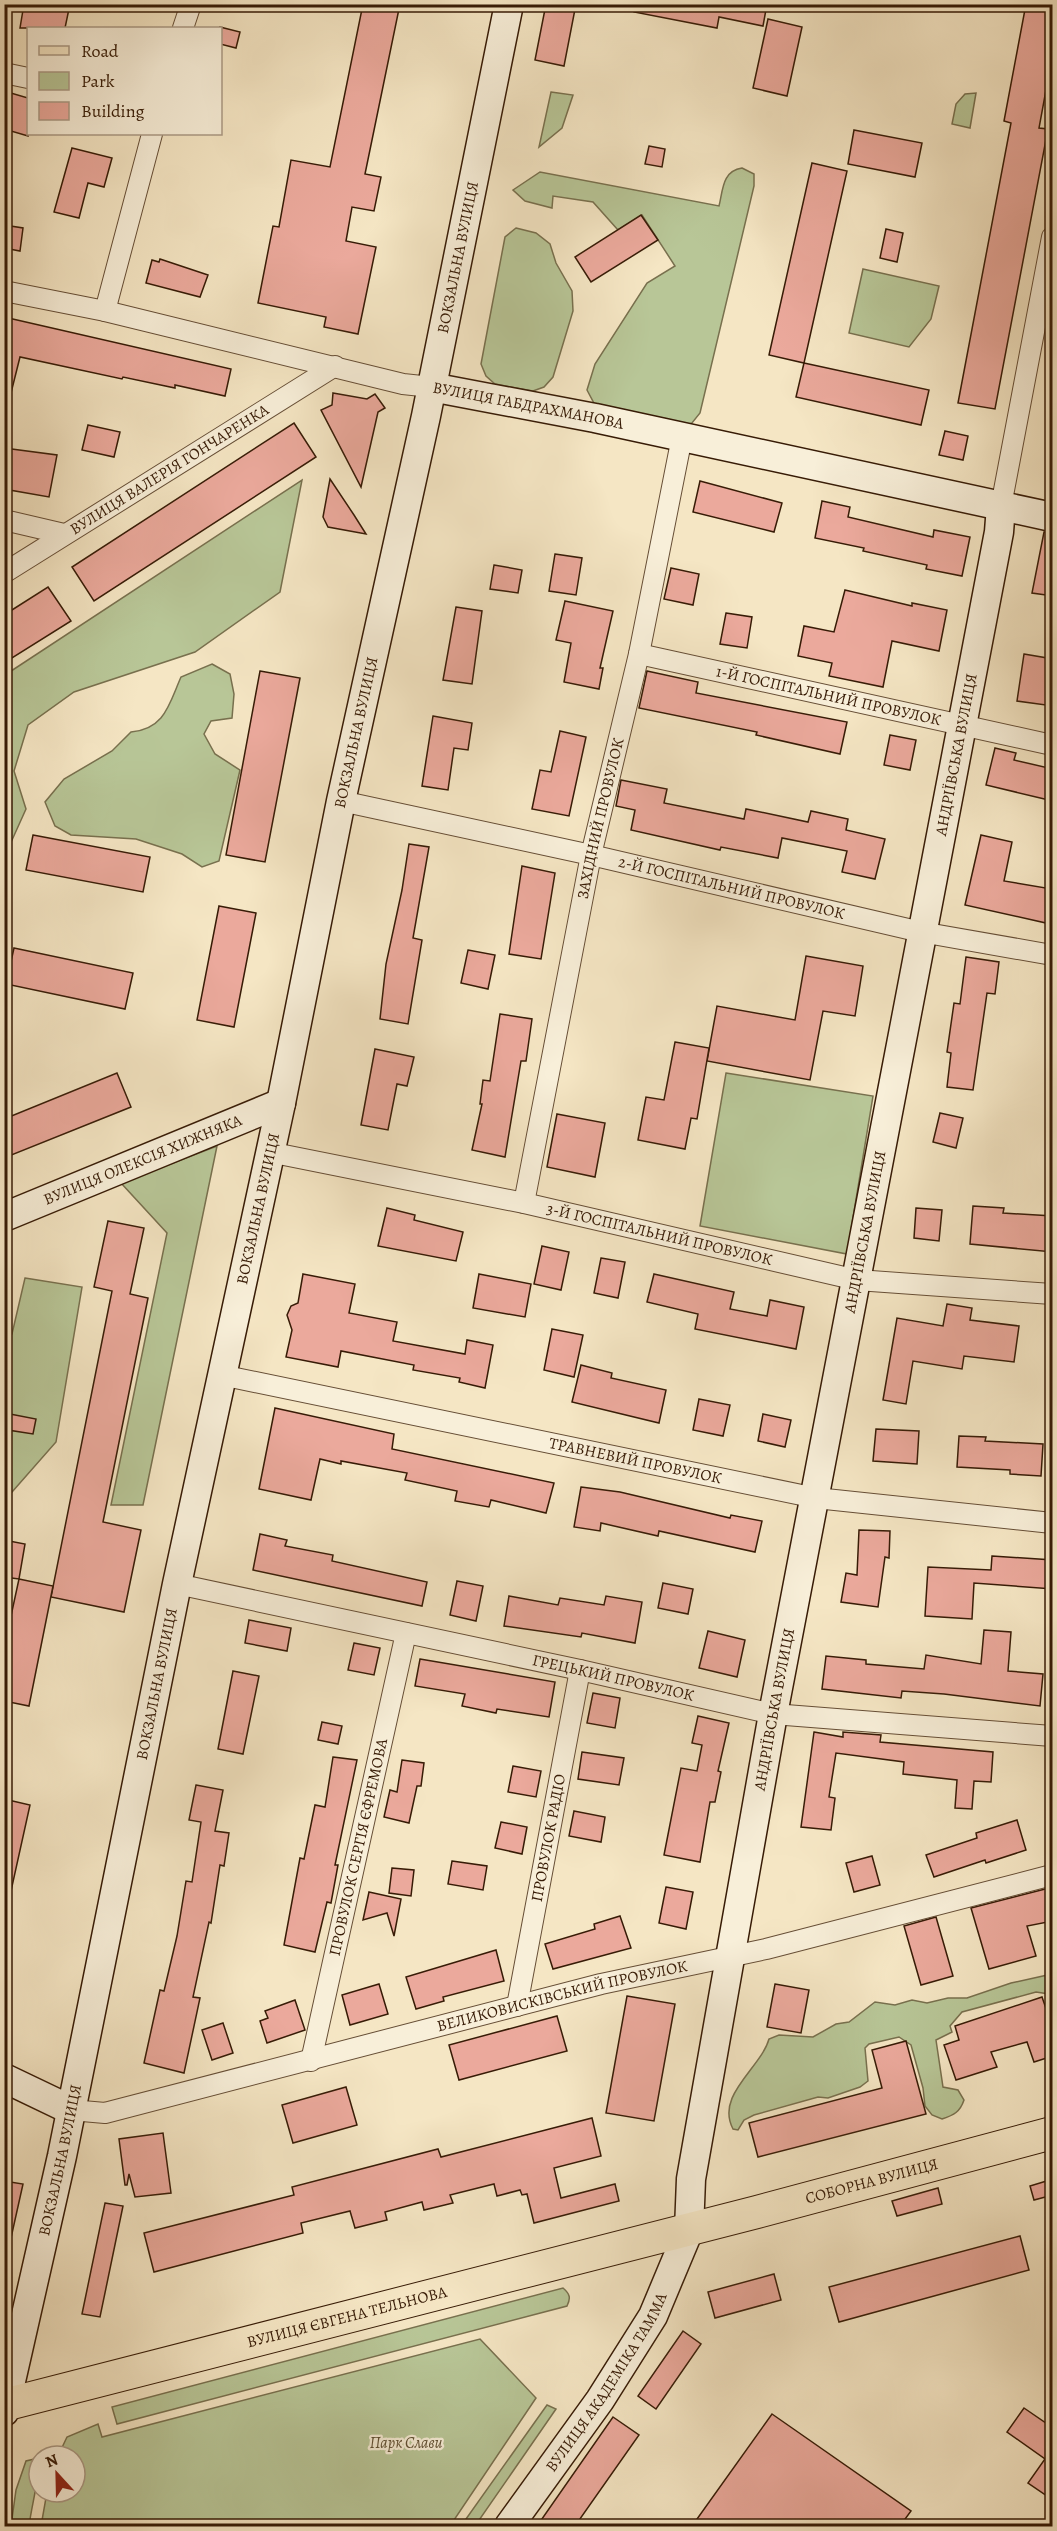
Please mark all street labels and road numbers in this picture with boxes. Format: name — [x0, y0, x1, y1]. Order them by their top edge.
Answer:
street label: ВОКЗАЛЬНА ВУЛИЦЯ — [432, 179, 484, 335]
street label: ВУЛИЦЯ ГАБДРАХМАНОВА — [431, 377, 626, 435]
street label: ВУЛИЦЯ ВАЛЕРІЯ ГОНЧАРЕНКА — [66, 399, 274, 540]
street label: ВОКЗАЛЬНА ВУЛИЦЯ — [329, 655, 384, 810]
street label: 1-Й ГОСПІТАЛЬНИЙ ПРОВУЛОК — [714, 660, 944, 731]
street label: АНДРІЇВСЬКА ВУЛИЦЯ — [930, 671, 983, 839]
street label: ЗАХІДНИЙ ПРОВУЛОК — [572, 735, 630, 901]
street label: 2-Й ГОСПІТАЛЬНИЙ ПРОВУЛОК — [616, 851, 848, 925]
street label: ВУЛИЦЯ ОЛЕКСІЯ ХИЖНЯКА — [40, 1109, 246, 1211]
street label: ВОКЗАЛЬНА ВУЛИЦЯ — [231, 1131, 285, 1286]
street label: АНДРІЇВСЬКА ВУЛИЦЯ — [839, 1149, 891, 1316]
street label: 3-Й ГОСПІТАЛЬНИЙ ПРОВУЛОК — [545, 1198, 775, 1271]
street label: ТРАВНЕВИЙ ПРОВУЛОК — [547, 1432, 724, 1489]
street label: ВОКЗАЛЬНА ВУЛИЦЯ — [131, 1606, 183, 1762]
street label: АНДРІЇВСЬКА ВУЛИЦЯ — [749, 1626, 800, 1793]
street label: ГРЕЦЬКИЙ ПРОВУЛОК — [530, 1649, 697, 1707]
street label: ПРОВУЛОК СЕРГІЯ ЄФРЕМОВА — [324, 1736, 393, 1958]
street label: ПРОВУЛОК РАДІО — [526, 1772, 571, 1904]
street label: ВЕЛИКОВИСКІВСЬКИЙ ПРОВУЛОК — [434, 1955, 690, 2037]
street label: ВОКЗАЛЬНА ВУЛИЦЯ — [33, 2082, 87, 2238]
street label: СОБОРНА ВУЛИЦЯ — [803, 2153, 941, 2210]
street label: ВУЛИЦЯ ЄВГЕНА ТЕЛЬНОВА — [245, 2281, 450, 2353]
street label: ВУЛИЦЯ АКАДЕМІКА ТАММА — [541, 2289, 673, 2476]

